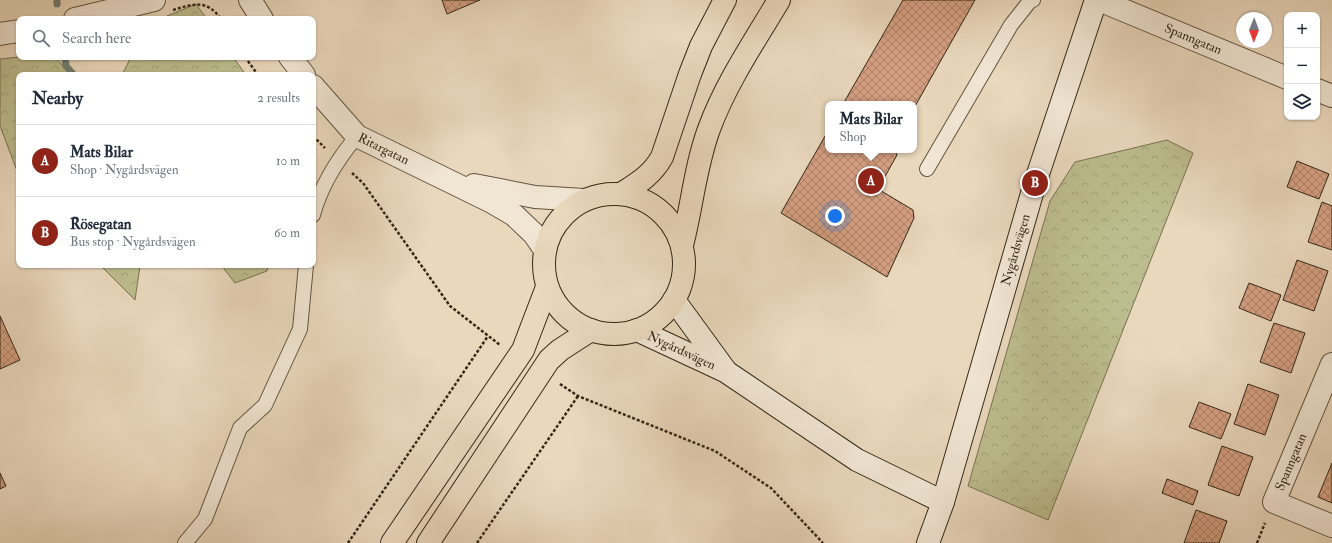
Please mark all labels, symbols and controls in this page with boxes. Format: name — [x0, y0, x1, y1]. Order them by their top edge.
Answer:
north arrow — [1236, 12, 1272, 48]
map controls — [1284, 12, 1320, 120]
button: + — [1284, 12, 1320, 48]
search box — [16, 16, 316, 60]
street label: Spanngatan — [1162, 20, 1225, 58]
icon: search — [30, 27, 52, 49]
text: Search here — [62, 29, 131, 48]
button: − — [1284, 48, 1320, 84]
button: layers — [1284, 84, 1320, 120]
text: Nearby — [32, 88, 83, 109]
text: 2 results — [257, 90, 300, 106]
popup — [825, 101, 917, 153]
text: Mats Bilar — [839, 110, 903, 129]
text: Shop — [839, 129, 866, 145]
street label: Ritargatan — [355, 130, 412, 168]
text: Mats Bilar — [70, 143, 133, 162]
text: A — [41, 153, 49, 169]
text: 10 m — [276, 153, 300, 169]
text: Shop · Nygårdsvägen — [70, 162, 179, 178]
pin: A — [858, 166, 884, 196]
pin: B — [1022, 168, 1048, 198]
your location — [825, 206, 845, 226]
street label: Nygårdsvägen — [998, 212, 1034, 288]
text: Rösegatan — [70, 215, 132, 234]
text: B — [41, 225, 49, 241]
text: 60 m — [274, 225, 300, 241]
text: Bus stop · Nygårdsvägen — [70, 234, 196, 250]
street label: Nygårdsvägen — [645, 328, 719, 374]
street label: Spanngatan — [1272, 431, 1311, 493]

